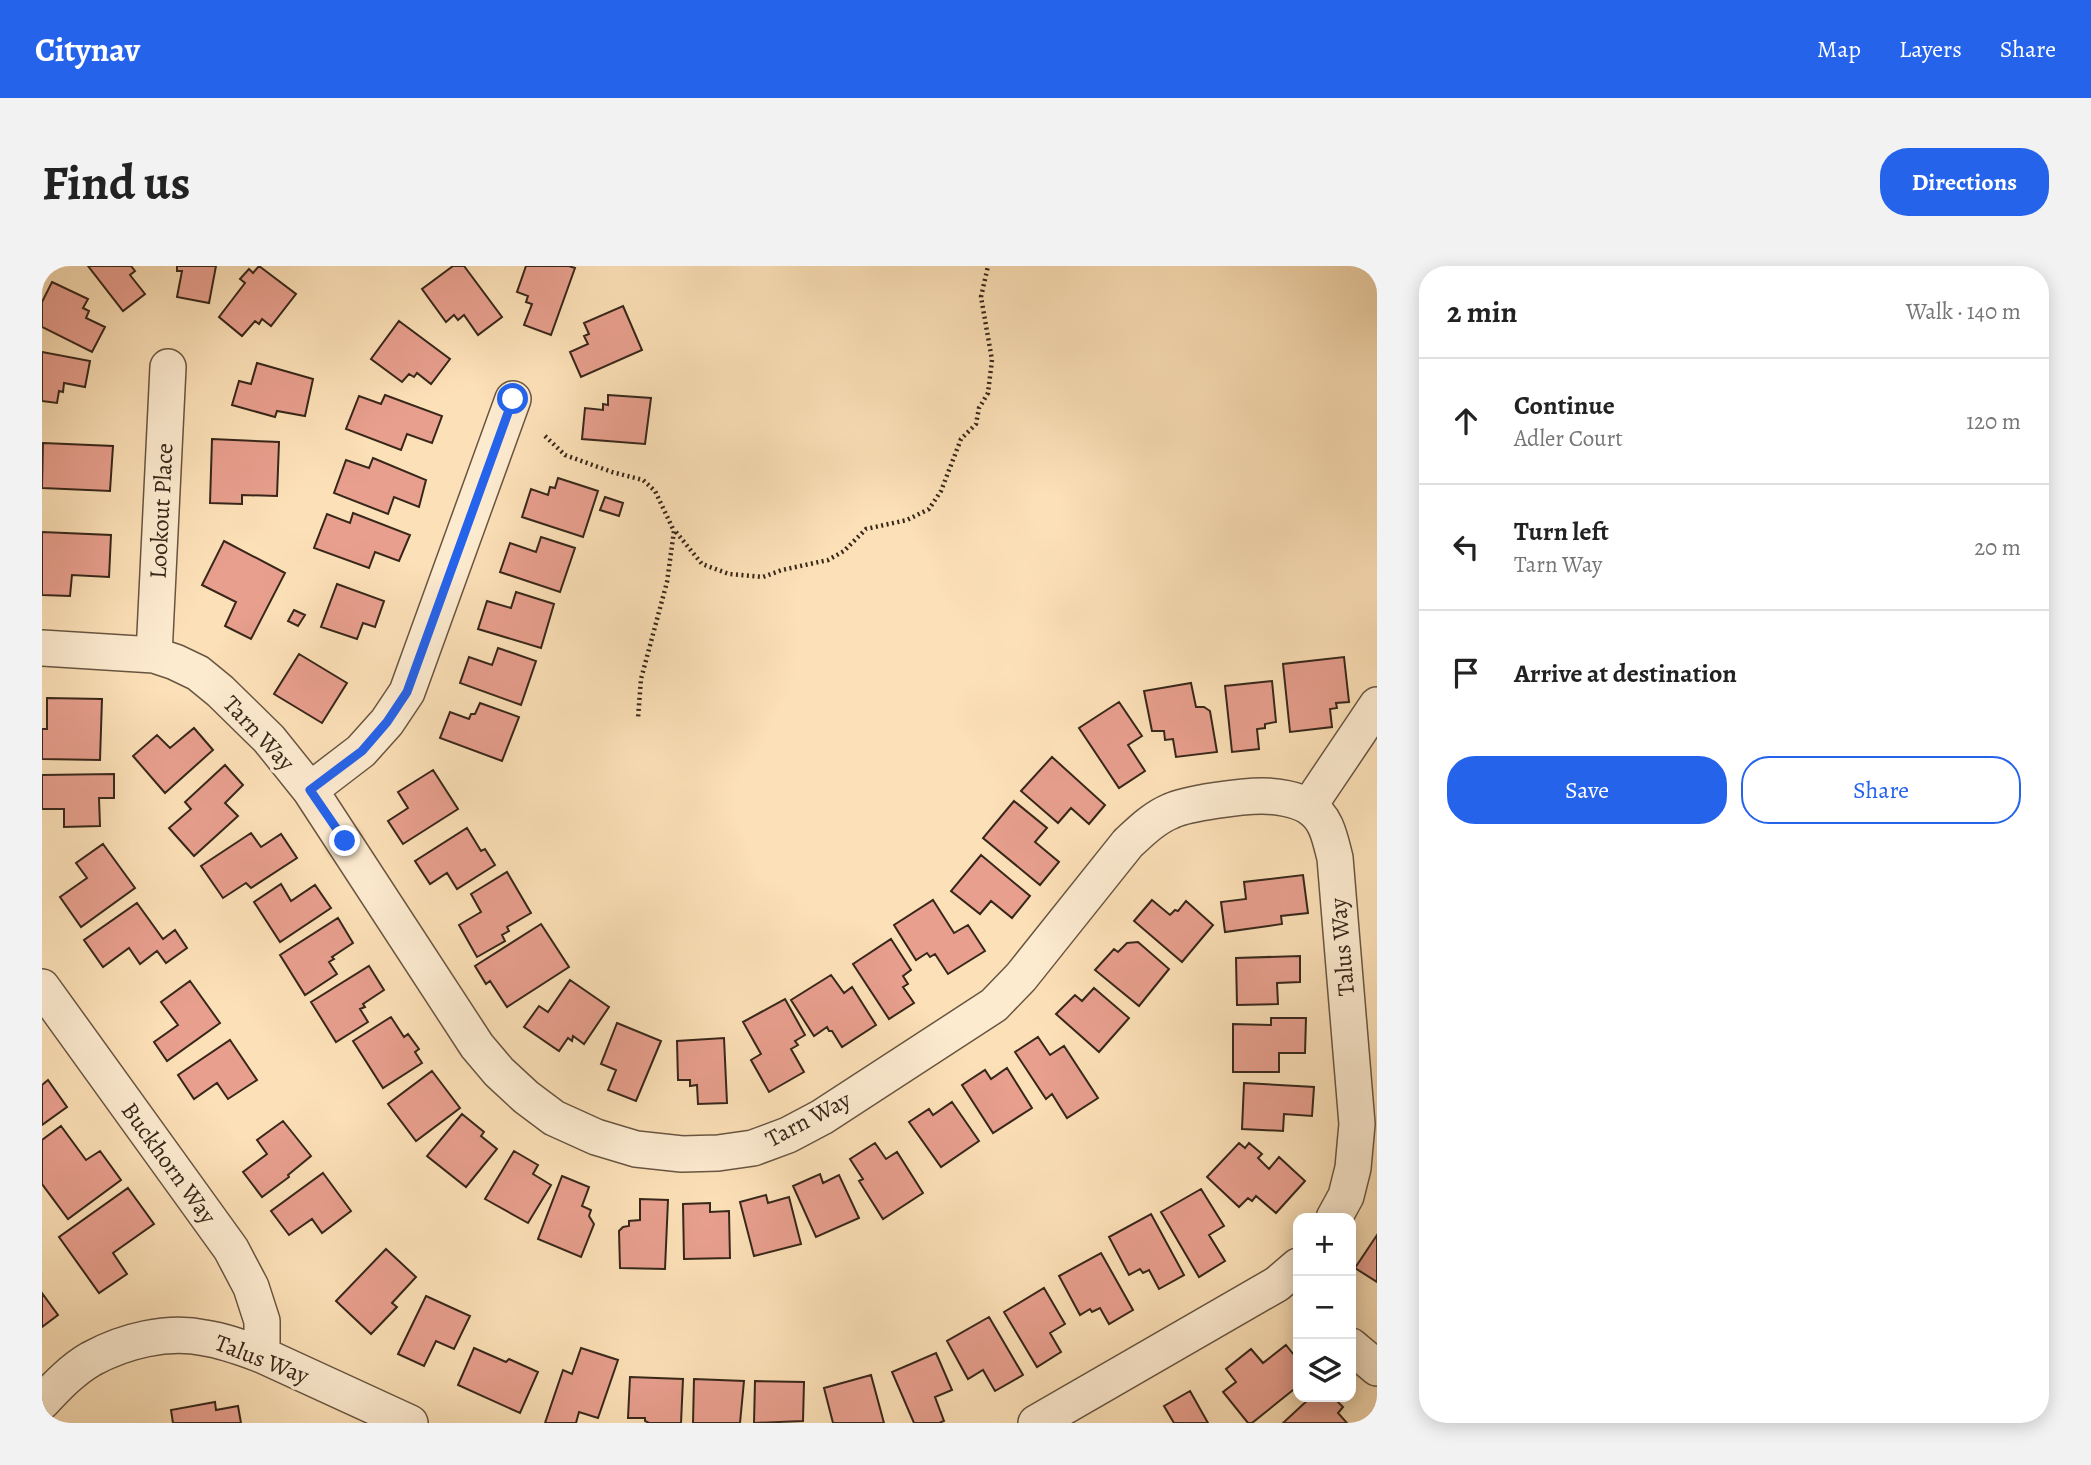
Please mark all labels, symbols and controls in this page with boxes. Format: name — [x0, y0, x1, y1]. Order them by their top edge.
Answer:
text: Citynav — [35, 27, 140, 72]
text: Map — [1817, 33, 1861, 65]
text: Layers — [1899, 33, 1962, 65]
text: Share — [2000, 33, 2056, 65]
button: Directions — [1880, 148, 2049, 216]
text: Find us — [42, 149, 190, 216]
text: 2 min — [1447, 292, 1517, 332]
text: Walk · 140 m — [1906, 296, 2021, 327]
route start — [497, 383, 528, 414]
text: Continue — [1514, 388, 1615, 423]
icon: ahead — [1447, 402, 1485, 440]
text: 120 m — [1966, 406, 2021, 437]
text: Adler Court — [1514, 423, 1623, 454]
street label: Lookout Place — [141, 442, 181, 580]
text: Turn left — [1514, 514, 1609, 549]
icon: left — [1447, 528, 1485, 566]
text: 20 m — [1974, 532, 2021, 563]
text: Tarn Way — [1514, 549, 1602, 580]
icon: arrive — [1447, 654, 1485, 692]
text: Arrive at destination — [1514, 656, 1737, 691]
street label: Tarn Way — [216, 688, 302, 778]
button: Save — [1447, 756, 1727, 824]
button: Share — [1741, 756, 2021, 824]
route end — [329, 825, 360, 856]
street label: Talus Way — [1322, 896, 1362, 997]
street label: Tarn Way — [760, 1083, 856, 1155]
street label: Buckhorn Way — [114, 1096, 224, 1231]
map controls — [1293, 1213, 1356, 1402]
button: + — [1293, 1213, 1356, 1276]
button: − — [1293, 1276, 1356, 1339]
street label: Talus Way — [210, 1326, 314, 1392]
button: layers — [1293, 1339, 1356, 1402]

